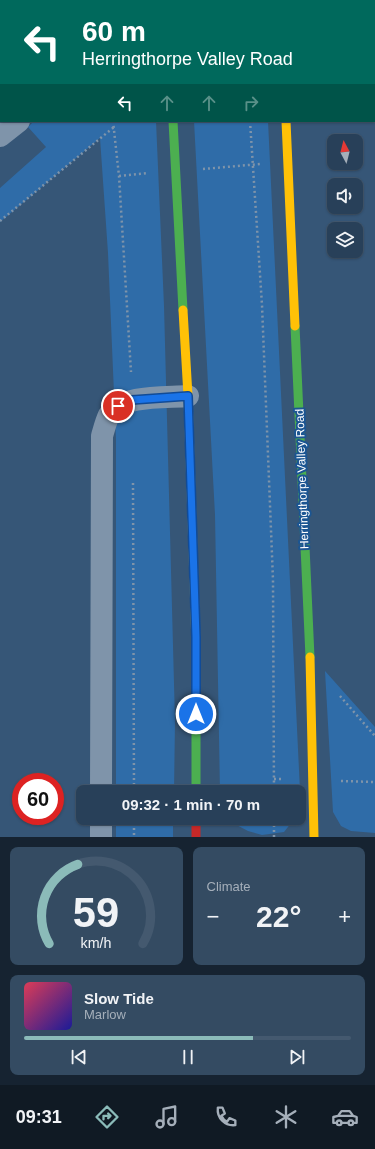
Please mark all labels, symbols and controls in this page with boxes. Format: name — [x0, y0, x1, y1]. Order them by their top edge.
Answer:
icon: left — [16, 16, 68, 68]
text: 60 m — [82, 16, 146, 47]
text: Herringthorpe Valley Road — [82, 49, 293, 69]
icon: left — [114, 92, 136, 114]
icon: ahead — [156, 92, 178, 114]
icon: ahead — [198, 92, 220, 114]
icon: right — [240, 92, 262, 114]
north arrow — [327, 134, 363, 170]
map controls — [327, 134, 363, 258]
button: sound — [327, 178, 363, 214]
button: layers — [327, 222, 363, 258]
pin — [101, 389, 135, 423]
icon: arrive — [107, 395, 129, 417]
street label: Herringthorpe Valley Road — [293, 409, 311, 549]
position arrow — [175, 693, 217, 735]
speed limit sign: 60 — [12, 773, 64, 825]
text: 09:32 · 1 min · 70 m — [122, 796, 260, 813]
text: Climate — [207, 879, 251, 894]
text: 59 — [73, 889, 119, 936]
text: 22° — [256, 900, 301, 933]
text: − — [207, 904, 219, 929]
text: + — [338, 904, 351, 929]
text: km/h — [81, 935, 112, 951]
text: Slow Tide — [84, 990, 154, 1007]
text: Marlow — [84, 1007, 126, 1022]
icon: previous — [68, 1046, 90, 1068]
icon: pause — [177, 1046, 199, 1068]
icon: next — [286, 1046, 308, 1068]
icon: directions — [93, 1103, 121, 1131]
icon: music — [153, 1103, 181, 1131]
icon: phone — [212, 1103, 240, 1131]
icon: climate — [272, 1103, 300, 1131]
icon: car — [331, 1103, 359, 1131]
text: 09:31 — [16, 1107, 62, 1127]

